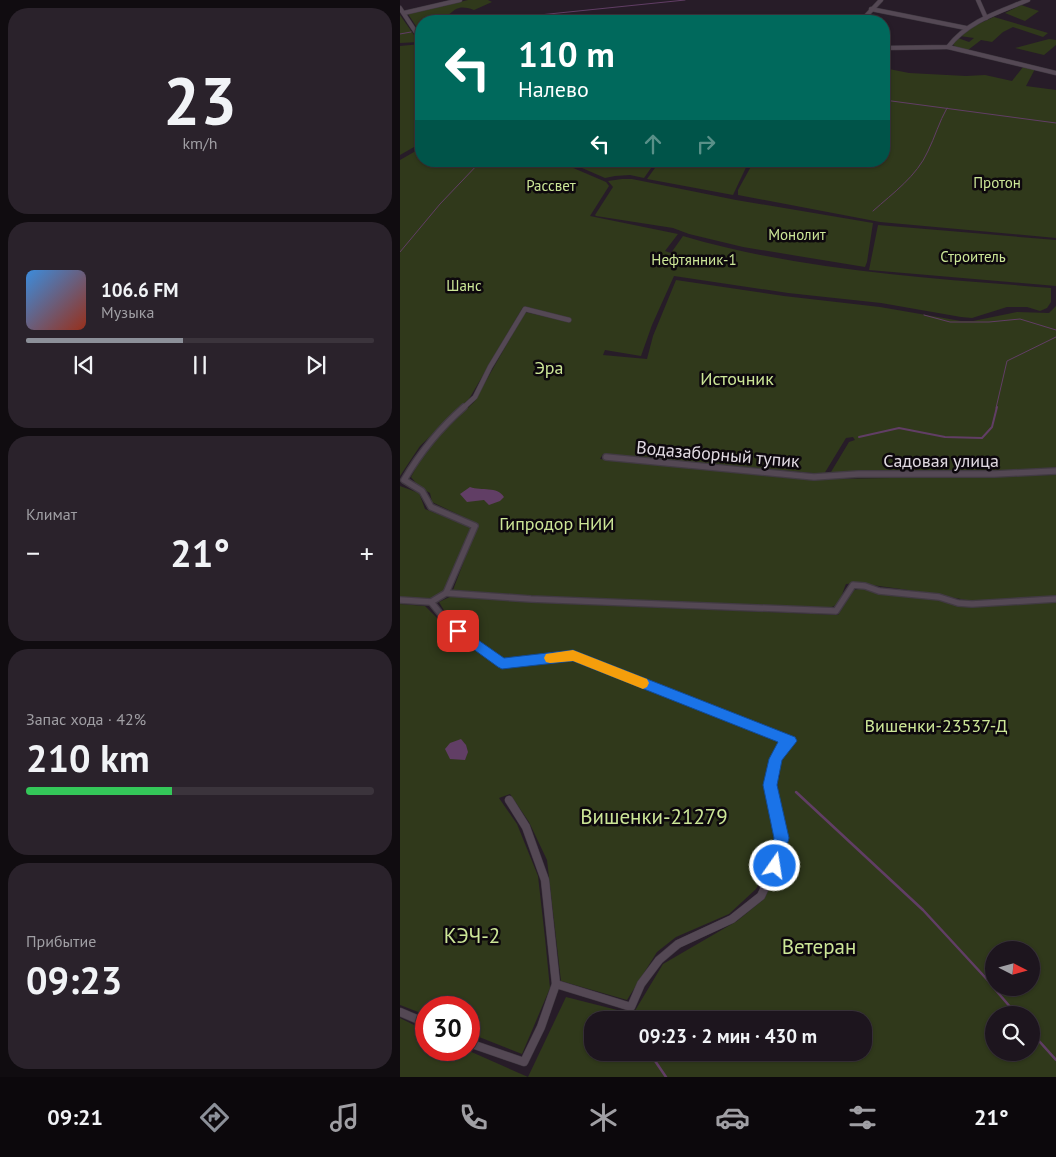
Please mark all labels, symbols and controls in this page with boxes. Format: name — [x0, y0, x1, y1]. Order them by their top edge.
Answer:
text: 110 m — [518, 31, 615, 77]
icon: left — [435, 35, 500, 100]
text: 23 — [163, 58, 237, 142]
text: Налево — [518, 75, 589, 103]
icon: left — [586, 130, 614, 158]
icon: ahead — [639, 130, 667, 158]
icon: right — [692, 130, 720, 158]
text: km/h — [182, 133, 218, 153]
park label: Протон — [973, 173, 1021, 192]
park label: Рассвет — [526, 176, 576, 195]
park label: Монолит — [768, 225, 826, 244]
park label: Строитель — [940, 247, 1006, 266]
park label: Нефтянник-1 — [651, 250, 737, 269]
park label: Шанс — [446, 276, 482, 295]
text: 106.6 FM — [101, 278, 178, 302]
text: Музыка — [101, 302, 154, 322]
icon: previous — [70, 351, 98, 379]
icon: pause — [186, 351, 214, 379]
icon: next — [302, 351, 330, 379]
park label: Эра — [534, 356, 564, 379]
park label: Источник — [700, 367, 774, 390]
street label: Водазаборный тупик — [635, 435, 801, 473]
street label: Садовая улица — [883, 449, 999, 472]
text: Климат — [26, 504, 77, 524]
park label: Гипродор НИИ — [499, 512, 615, 535]
text: 21° — [170, 528, 230, 577]
text: − — [26, 534, 40, 571]
text: + — [360, 534, 374, 571]
pin — [437, 610, 479, 652]
icon: arrive — [444, 617, 472, 645]
text: Запас хода · 42% — [26, 709, 146, 729]
park label: Вишенки-23537-Д — [865, 714, 1007, 737]
text: 210 km — [26, 733, 150, 782]
park label: Вишенки-21279 — [580, 803, 728, 830]
position arrow — [748, 839, 800, 891]
park label: КЭЧ-2 — [444, 922, 500, 949]
text: Прибытие — [26, 931, 96, 951]
park label: Ветеран — [782, 933, 856, 960]
north arrow — [985, 941, 1040, 996]
map controls — [985, 941, 1040, 1061]
text: 09:23 — [26, 955, 122, 1004]
speed limit sign: 30 — [415, 996, 480, 1061]
button: search — [985, 1006, 1040, 1061]
text: 09:23 · 2 мин · 430 m — [639, 1024, 817, 1048]
icon: directions — [197, 1100, 232, 1135]
icon: music — [327, 1100, 362, 1135]
icon: phone — [456, 1100, 491, 1135]
icon: climate — [586, 1100, 621, 1135]
icon: car — [715, 1100, 750, 1135]
icon: filters — [845, 1100, 880, 1135]
text: 09:21 — [47, 1103, 103, 1131]
text: 21° — [974, 1103, 1009, 1131]

